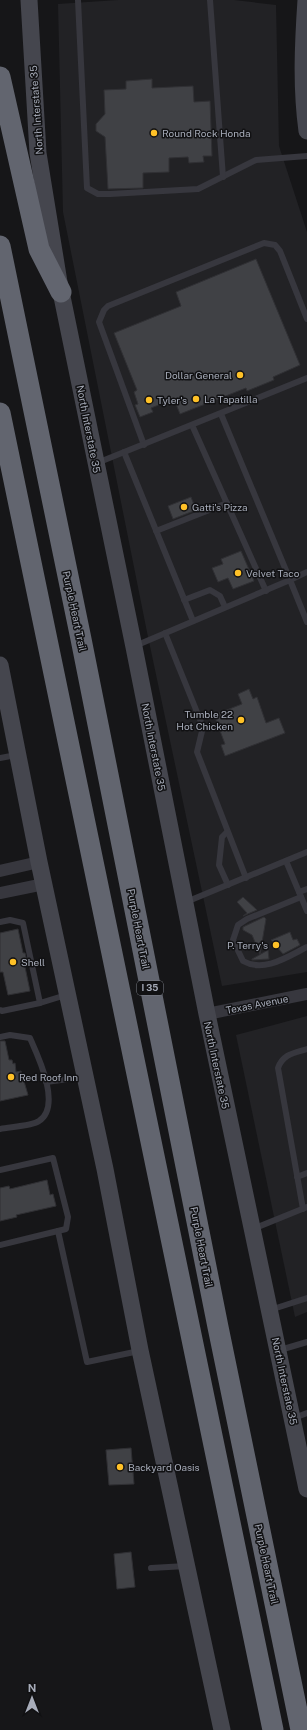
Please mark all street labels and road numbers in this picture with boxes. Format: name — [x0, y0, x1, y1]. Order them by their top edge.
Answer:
street label: North Interstate 35 — [27, 65, 45, 155]
street label: North Interstate 35 — [75, 384, 103, 474]
street label: Purple Heart Trail — [61, 570, 89, 652]
street label: North Interstate 35 — [140, 702, 168, 792]
street label: Purple Heart Trail — [125, 888, 153, 970]
road number: I 35 — [137, 981, 163, 995]
street label: Texas Avenue — [225, 992, 290, 1016]
street label: North Interstate 35 — [202, 1020, 232, 1110]
street label: Purple Heart Trail — [188, 1206, 216, 1288]
street label: North Interstate 35 — [270, 1336, 300, 1426]
street label: Purple Heart Trail — [253, 1523, 281, 1605]

